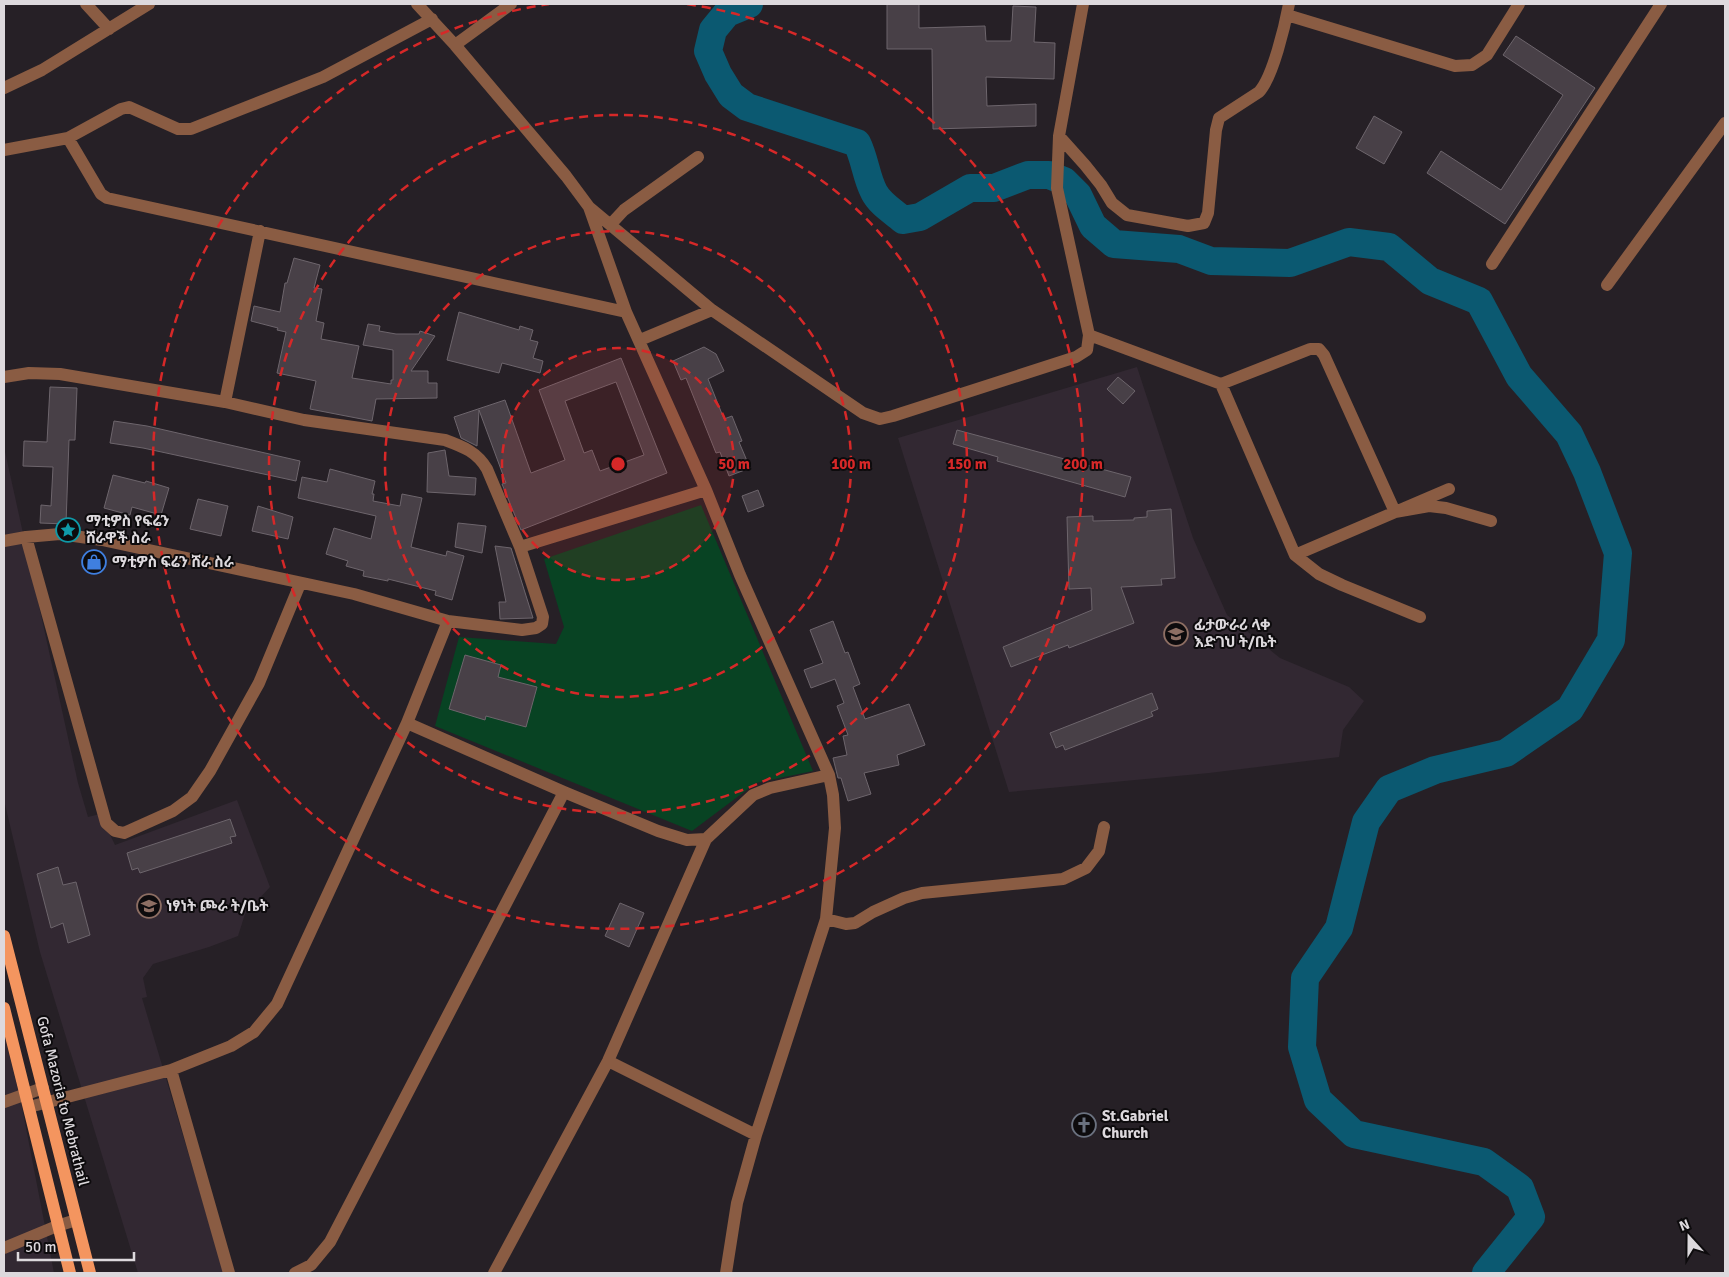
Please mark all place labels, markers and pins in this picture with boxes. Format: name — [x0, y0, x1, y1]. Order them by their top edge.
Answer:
centre of rings — [609, 455, 627, 473]
place label: ማቲዎስ የፍሬን ሸራዋች ስራ — [86, 512, 170, 547]
place icon: ማቲዎስ የፍሬን ሸራዋች ስራ — [55, 517, 81, 543]
shop icon: ማቲዎስ ፍሬን ሸራ ስራ — [81, 549, 107, 575]
place label: ማቲዎስ ፍሬን ሸራ ስራ — [112, 553, 234, 571]
place label: ፊታውራሪ ላቀ እድገህ ት/ቤት — [1194, 616, 1277, 651]
school or university icon: ፊታውራሪ ላቀ እድገህ ት/ቤት — [1163, 621, 1189, 647]
school or university icon: ነፃነት ጮራ ት/ቤት — [136, 893, 162, 919]
place label: ነፃነት ጮራ ት/ቤት — [166, 897, 269, 915]
place label: St.Gabriel Church — [1102, 1107, 1169, 1142]
church icon: St.Gabriel Church — [1071, 1112, 1097, 1138]

